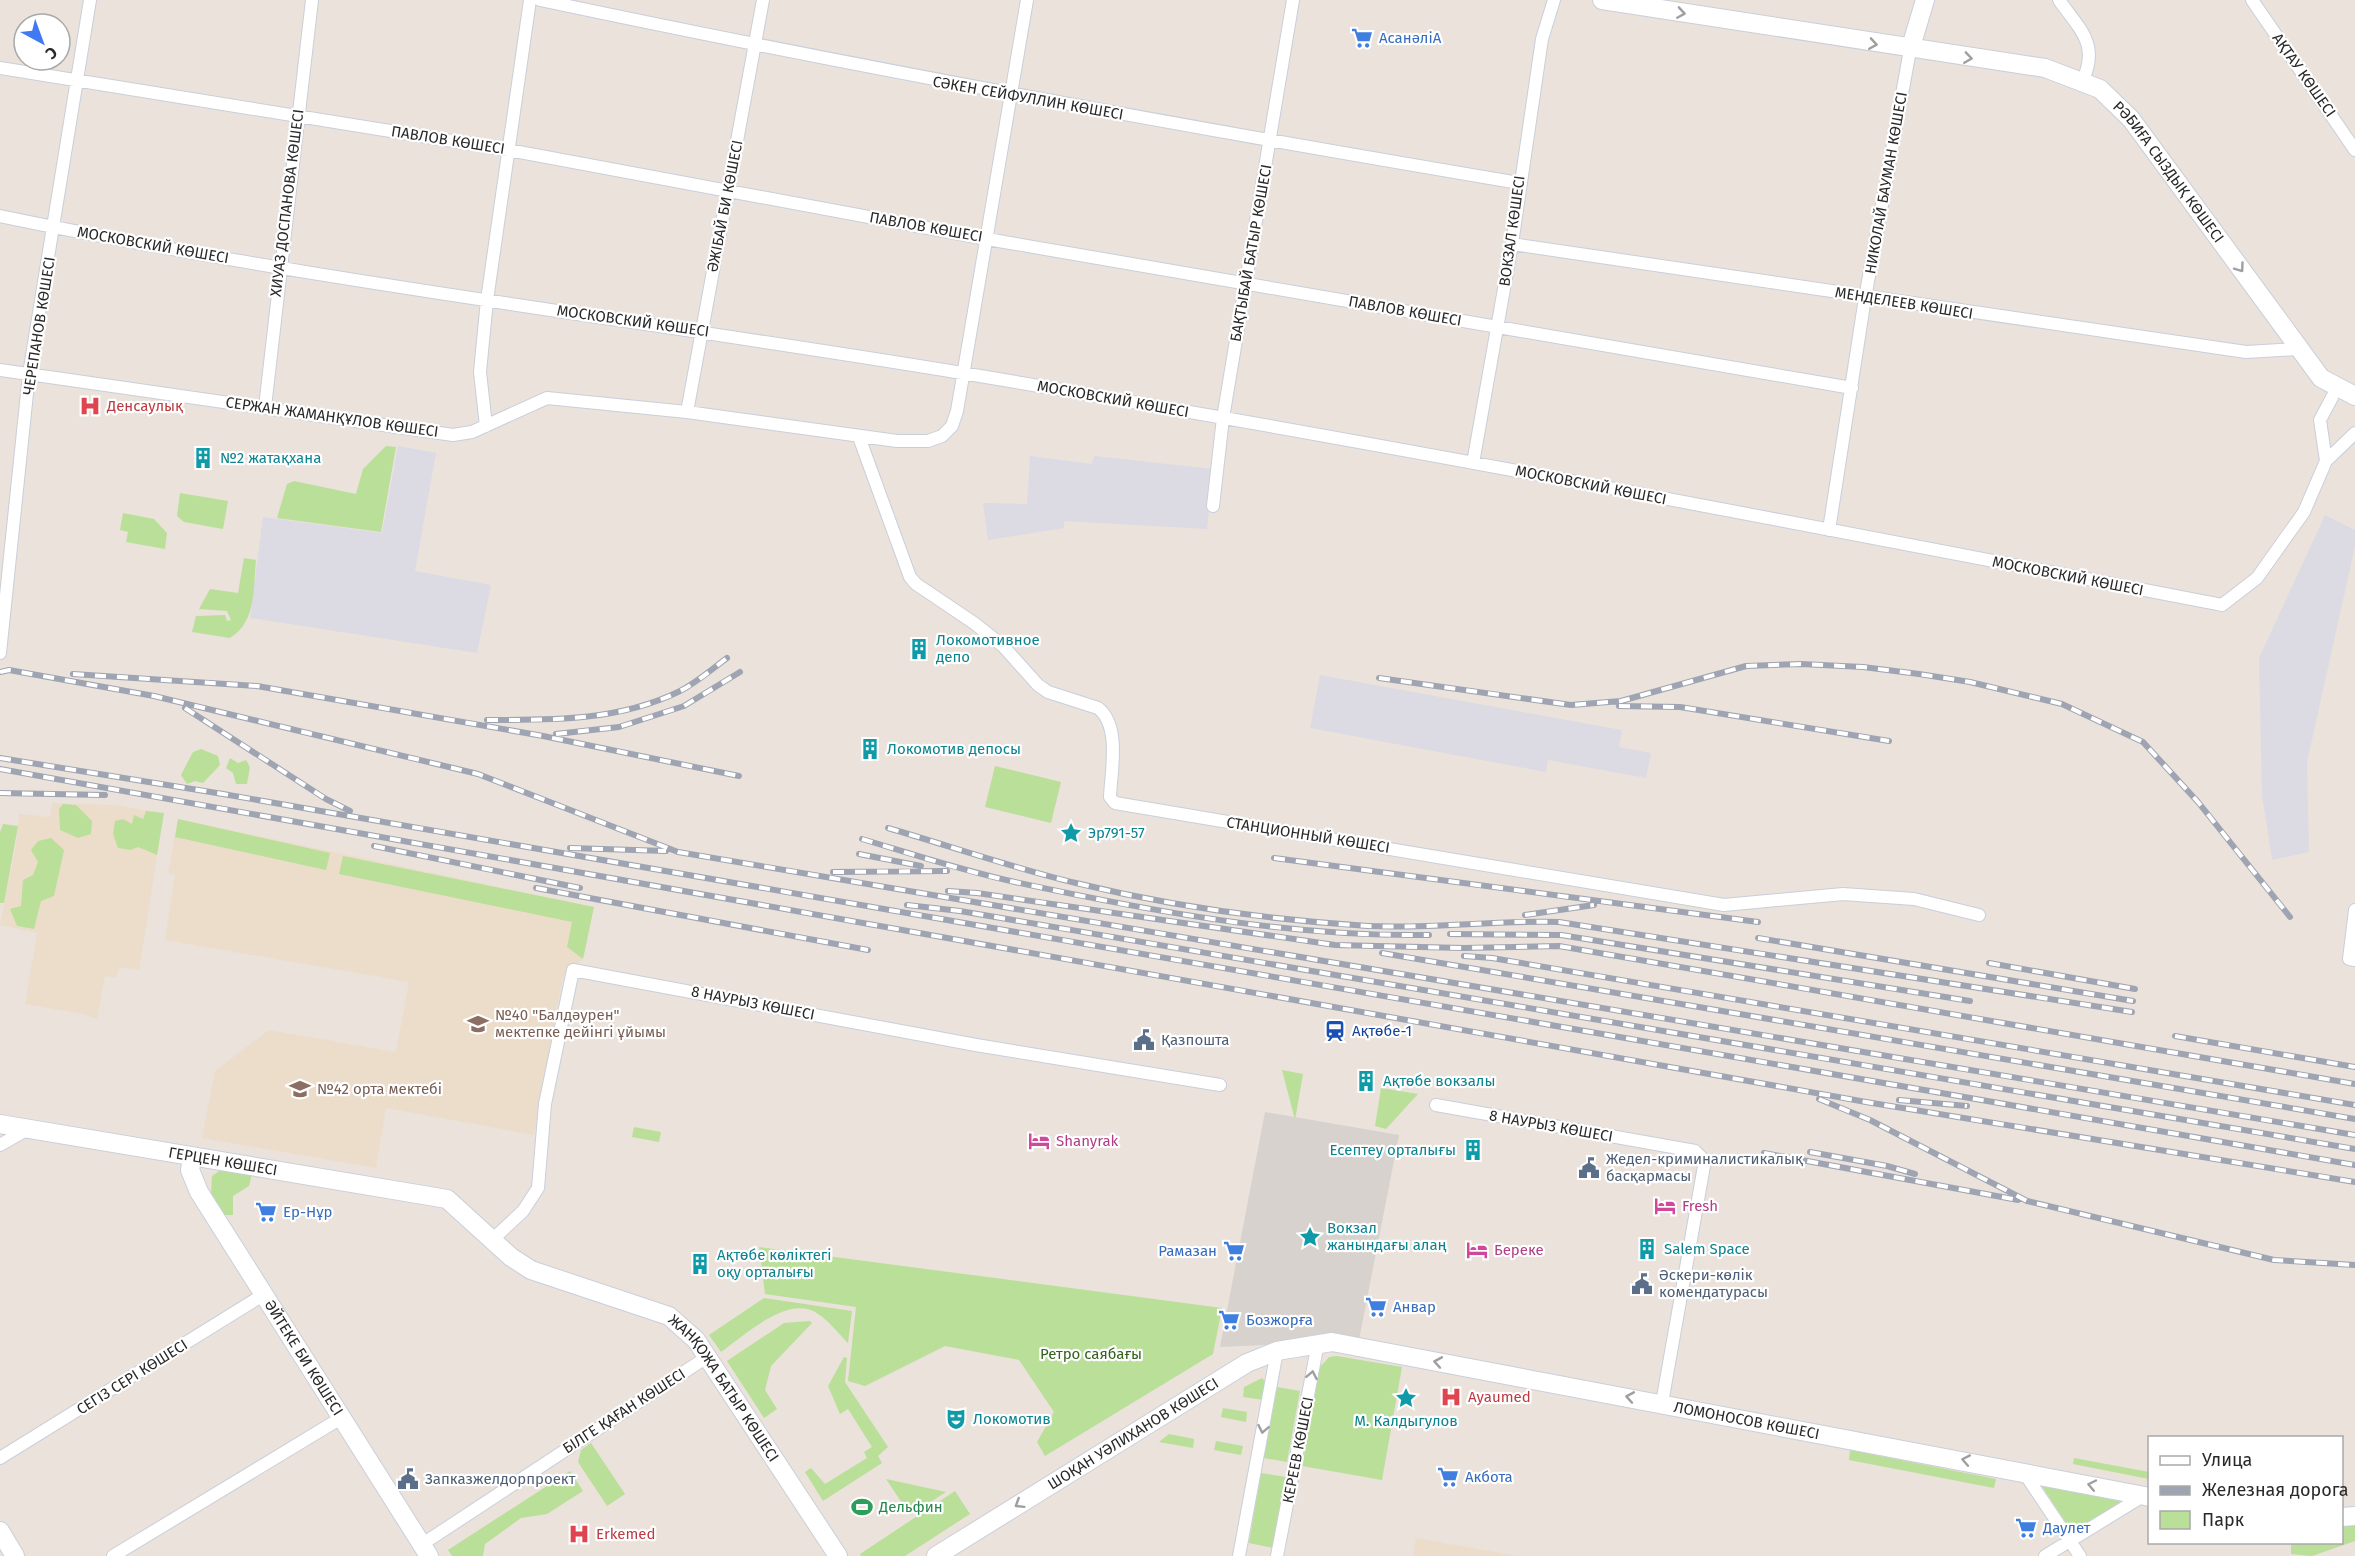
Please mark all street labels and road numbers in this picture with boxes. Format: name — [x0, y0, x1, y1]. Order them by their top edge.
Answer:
street label: АҚТАУ КӨШЕСІ — [2268, 30, 2340, 120]
street label: СӘКЕН СЕЙФУЛЛИН КӨШЕСІ — [931, 72, 1125, 124]
street label: НИКОЛАЙ БАУМАН КӨШЕСІ — [1861, 90, 1911, 276]
street label: РӘБИҒА СЫЗДЫҚ КӨШЕСІ — [2109, 98, 2228, 246]
street label: ХИУАЗ ДОСПАНОВА КӨШЕСІ — [267, 108, 307, 298]
street label: ПАВЛОВ КӨШЕСІ — [390, 122, 506, 158]
street label: ӘЖІБАЙ БИ КӨШЕСІ — [703, 138, 747, 274]
street label: БАҚТЫБАЙ БАТЫР КӨШЕСІ — [1227, 163, 1275, 343]
street label: ВОКЗАЛ КӨШЕСІ — [1495, 174, 1529, 288]
street label: ПАВЛОВ КӨШЕСІ — [868, 208, 984, 246]
street label: МОСКОВСКИЙ КӨШЕСІ — [76, 223, 230, 267]
street label: ЧЕРЕПАНОВ КӨШЕСІ — [19, 256, 59, 396]
street label: МЕНДЕЛЕЕВ КӨШЕСІ — [1834, 283, 1974, 323]
street label: ПАВЛОВ КӨШЕСІ — [1347, 292, 1463, 330]
street label: МОСКОВСКИЙ КӨШЕСІ — [556, 301, 710, 341]
street label: МОСКОВСКИЙ КӨШЕСІ — [1036, 377, 1190, 421]
street label: СЕРЖАН ЖАМАНҚҰЛОВ КӨШЕСІ — [224, 393, 440, 441]
street label: МОСКОВСКИЙ КӨШЕСІ — [1514, 462, 1668, 508]
street label: МОСКОВСКИЙ КӨШЕСІ — [1991, 553, 2145, 599]
street label: СТАНЦИОННЫЙ КӨШЕСІ — [1225, 813, 1391, 857]
street label: 8 НАУРЫЗ КӨШЕСІ — [690, 982, 816, 1024]
street label: 8 НАУРЫЗ КӨШЕСІ — [1488, 1106, 1614, 1146]
street label: ГЕРЦЕН КӨШЕСІ — [167, 1143, 279, 1179]
street label: ӘЙТЕКЕ БИ КӨШЕСІ — [261, 1297, 347, 1419]
street label: ЖАНҚОЖА БАТЫР КӨШЕСІ — [665, 1311, 783, 1465]
street label: СЕГІЗ СЕРІ КӨШЕСІ — [73, 1336, 191, 1418]
street label: БІЛГЕ ҚАҒАН КӨШЕСІ — [559, 1365, 689, 1457]
street label: ШОҚАН УӘЛИХАНОВ КӨШЕСІ — [1044, 1374, 1222, 1493]
street label: КЕРЕЕВ КӨШЕСІ — [1279, 1395, 1317, 1505]
street label: ЛОМОНОСОВ КӨШЕСІ — [1672, 1398, 1821, 1443]

